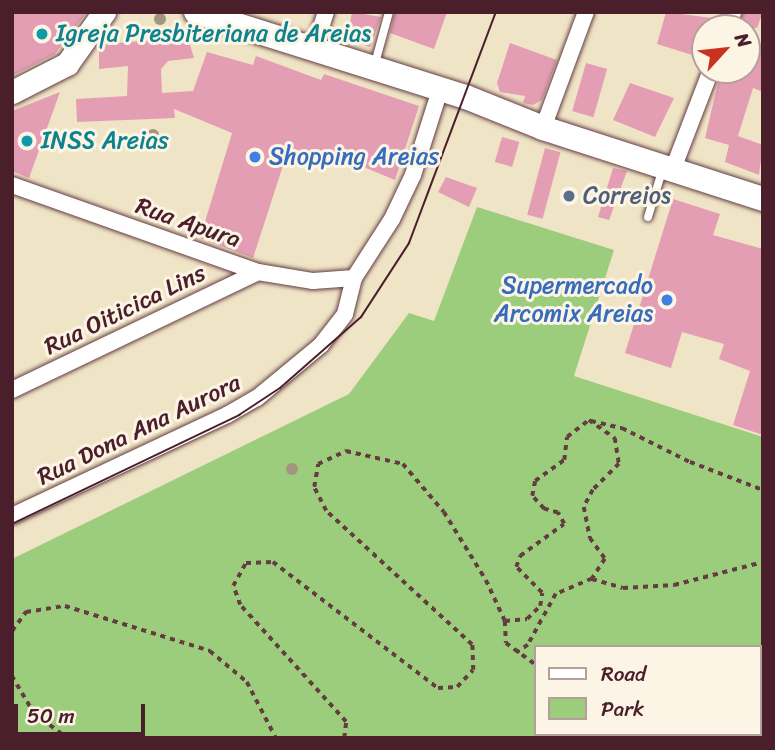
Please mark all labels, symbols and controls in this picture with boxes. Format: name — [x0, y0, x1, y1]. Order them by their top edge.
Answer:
north arrow — [691, 14, 761, 84]
place label: Igreja Presbiteriana de Areias — [56, 20, 373, 48]
marker: Igreja Presbiteriana de Areias — [34, 26, 50, 42]
text: N — [726, 27, 761, 53]
place label: INSS Areias — [41, 127, 169, 155]
marker: INSS Areias — [19, 133, 35, 149]
place label: Shopping Areias — [269, 143, 440, 171]
marker: Shopping Areias — [247, 149, 263, 165]
place label: Correios — [583, 182, 671, 210]
marker: Correios — [561, 188, 577, 204]
street label: Rua Apura — [132, 192, 244, 254]
street label: Rua Oiticica Lins — [40, 259, 210, 361]
place label: Supermercado Arcomix Areias — [492, 272, 653, 328]
marker: Supermercado Arcomix Areias — [659, 292, 675, 308]
street label: Rua Dona Ana Aurora — [32, 368, 246, 492]
legend — [534, 645, 761, 736]
text: Road — [601, 655, 646, 693]
scale bar — [18, 690, 149, 734]
text: Park — [601, 690, 644, 728]
text: 50 m — [27, 697, 75, 735]

